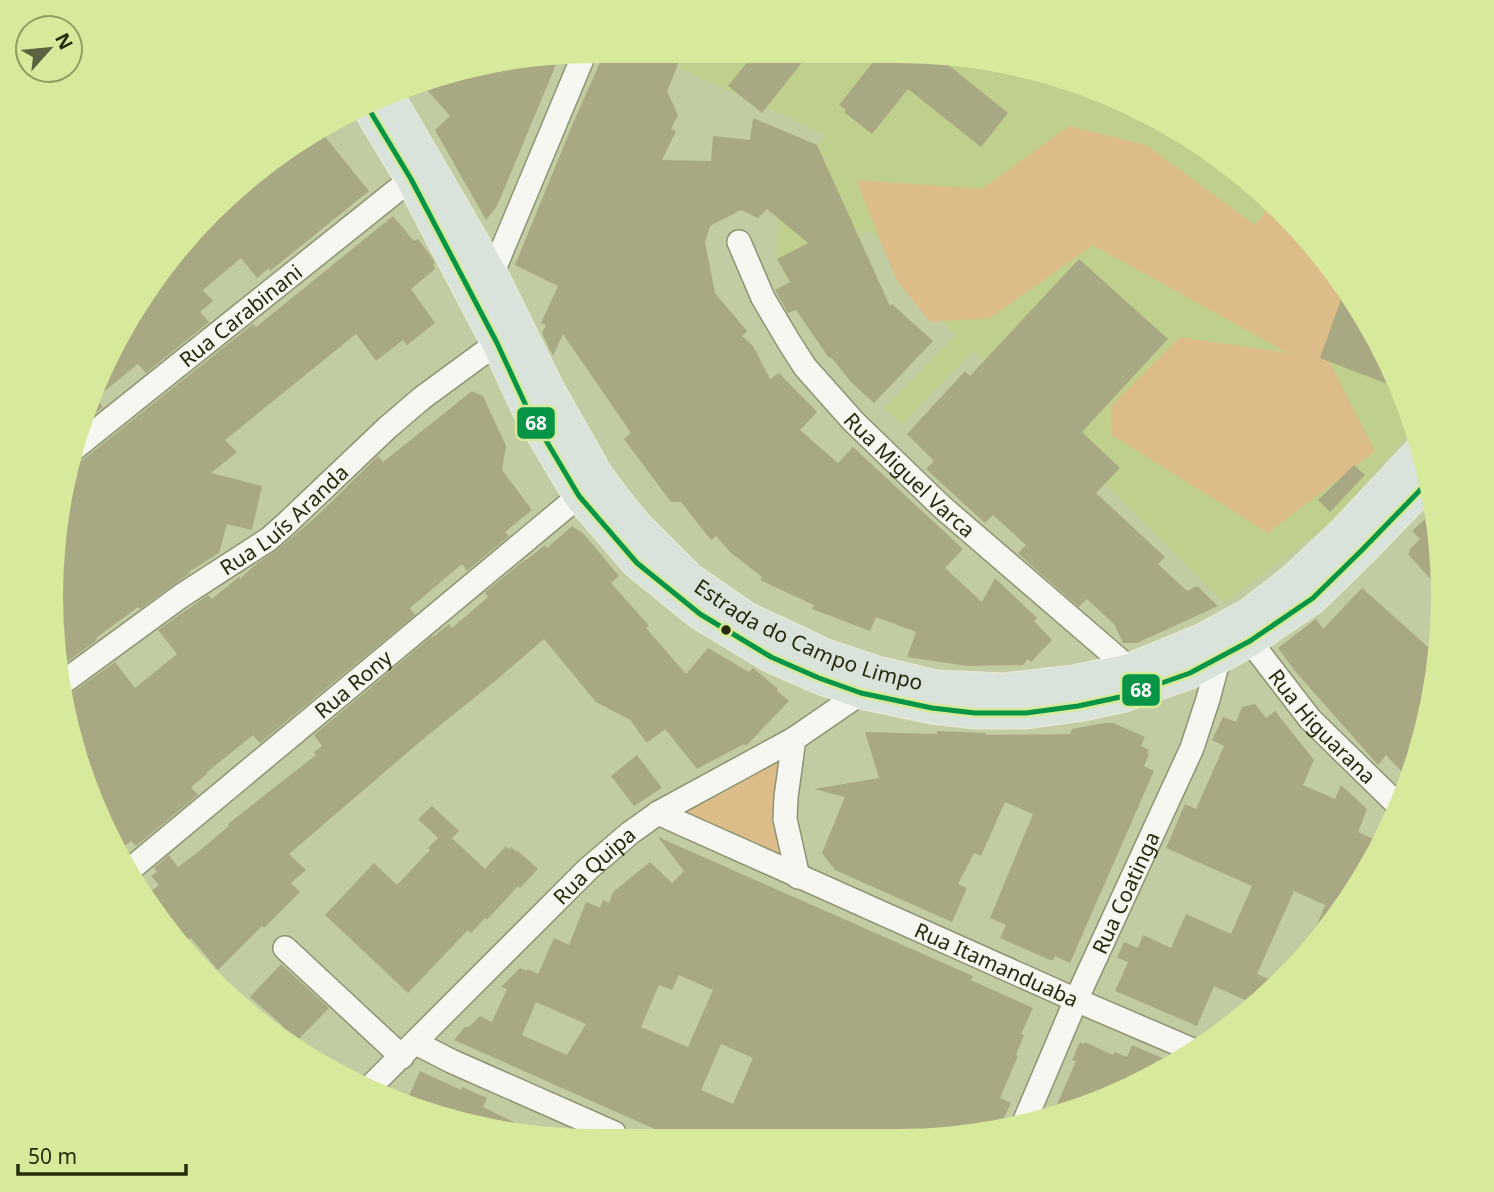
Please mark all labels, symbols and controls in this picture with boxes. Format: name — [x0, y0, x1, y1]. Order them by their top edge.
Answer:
north arrow — [14, 14, 84, 84]
text: N — [49, 28, 79, 54]
street label: Rua Carabinani — [173, 258, 308, 373]
line badge: 68 — [516, 406, 556, 440]
street label: Rua Miguel Varca — [838, 406, 981, 543]
text: 68 — [525, 410, 547, 436]
street label: Rua Luís Aranda — [214, 458, 354, 581]
street label: Estrada do Campo Limpo — [689, 572, 926, 696]
unlabelled marker — [719, 623, 733, 637]
street label: Rua Rony — [308, 643, 398, 724]
street label: Rua Higuarana — [1262, 663, 1382, 790]
line badge: 68 — [1121, 673, 1161, 707]
text: 68 — [1130, 677, 1152, 703]
street label: Rua Quipa — [547, 820, 641, 910]
street label: Rua Coatinga — [1085, 827, 1166, 958]
street label: Rua Itamanduaba — [910, 916, 1083, 1013]
scale bar — [18, 1132, 186, 1176]
text: 50 m — [28, 1142, 77, 1170]

